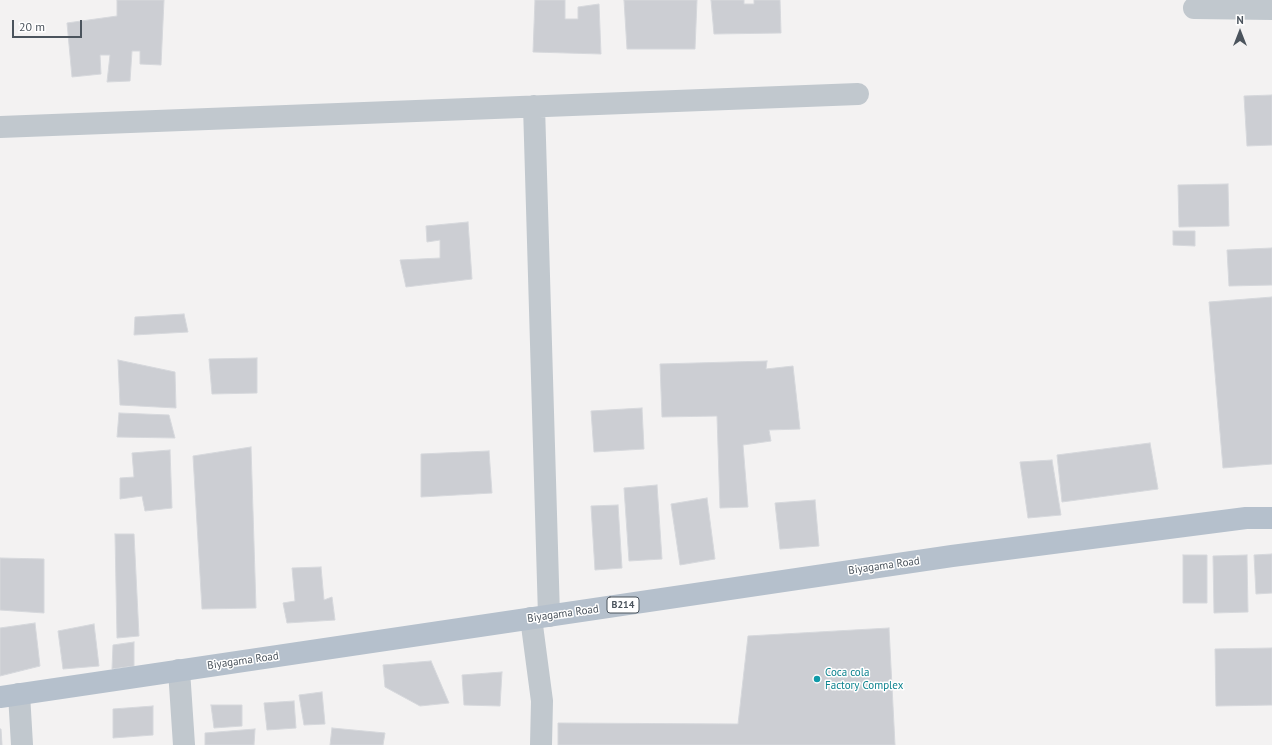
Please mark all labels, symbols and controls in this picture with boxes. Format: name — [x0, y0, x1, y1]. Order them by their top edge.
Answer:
scale bar — [14, 12, 84, 38]
north arrow — [1220, 12, 1260, 52]
text: N — [1236, 13, 1244, 27]
text: 20 m — [19, 19, 45, 34]
street label: Biyagama Road — [847, 554, 921, 578]
road number: B214 — [607, 597, 639, 613]
street label: Biyagama Road — [526, 602, 600, 626]
street label: Biyagama Road — [206, 649, 280, 673]
place label: Coca cola Factory Complex — [825, 666, 903, 692]
marker: Coca cola Factory Complex — [812, 674, 822, 684]

